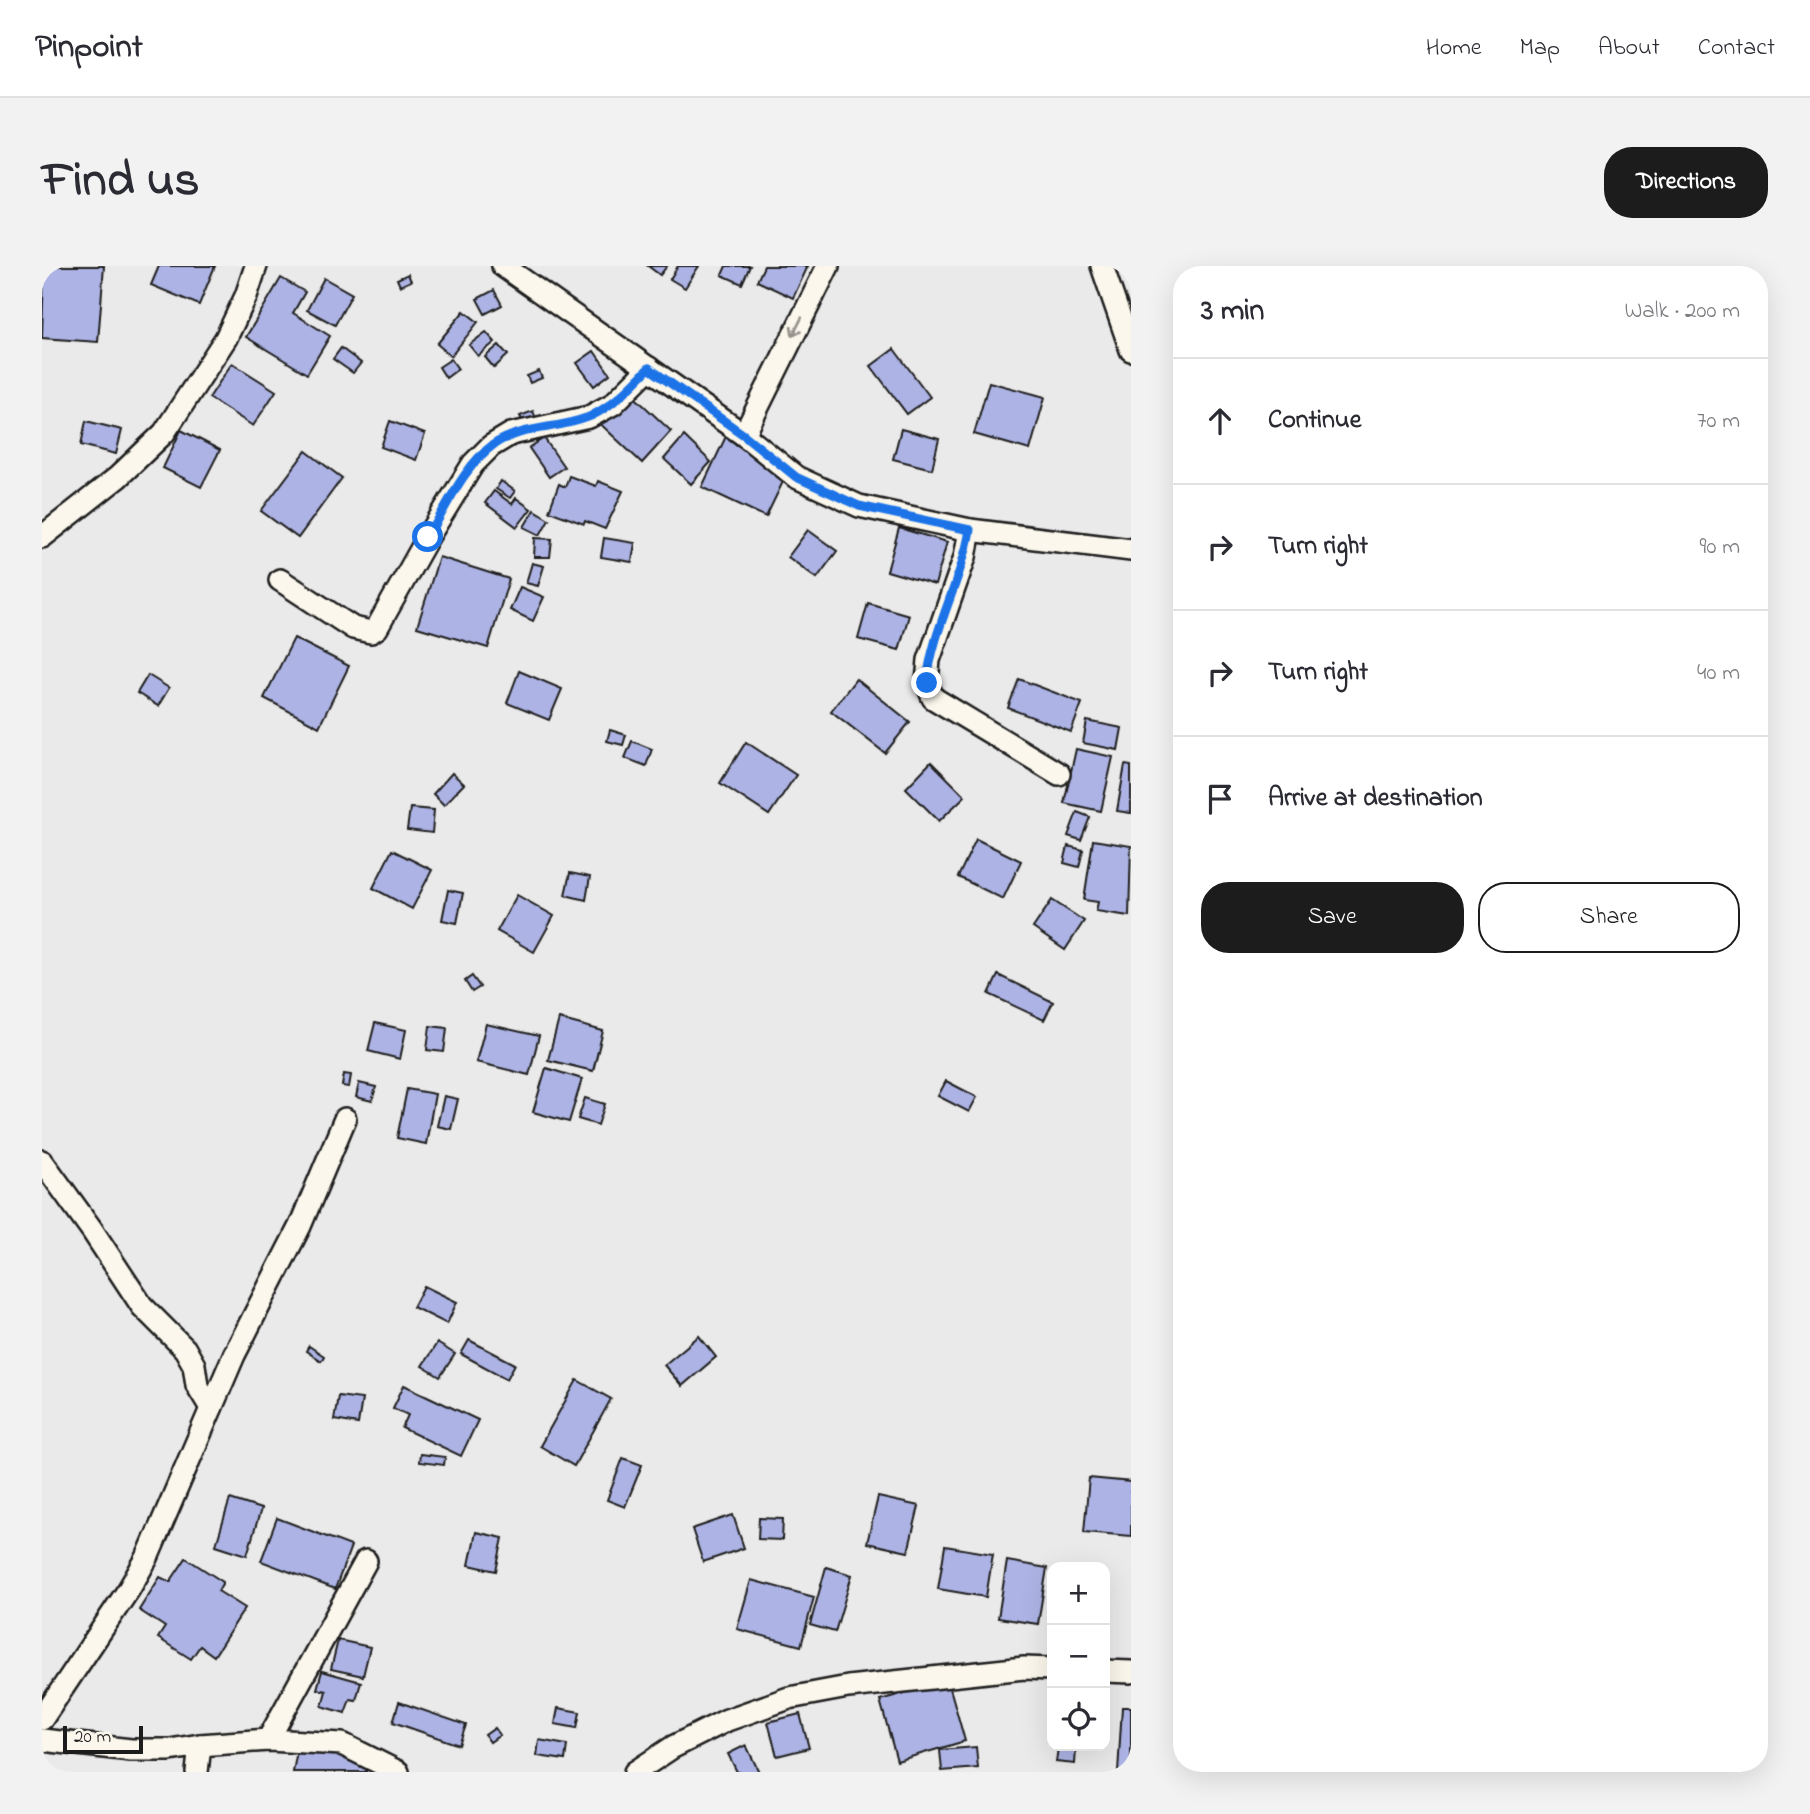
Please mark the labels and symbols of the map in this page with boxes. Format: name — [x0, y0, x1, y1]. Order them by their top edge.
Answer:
one-way arrow — [790, 316, 804, 337]
route start — [412, 521, 443, 552]
route end — [911, 667, 942, 698]
scale bar — [63, 1723, 144, 1755]

